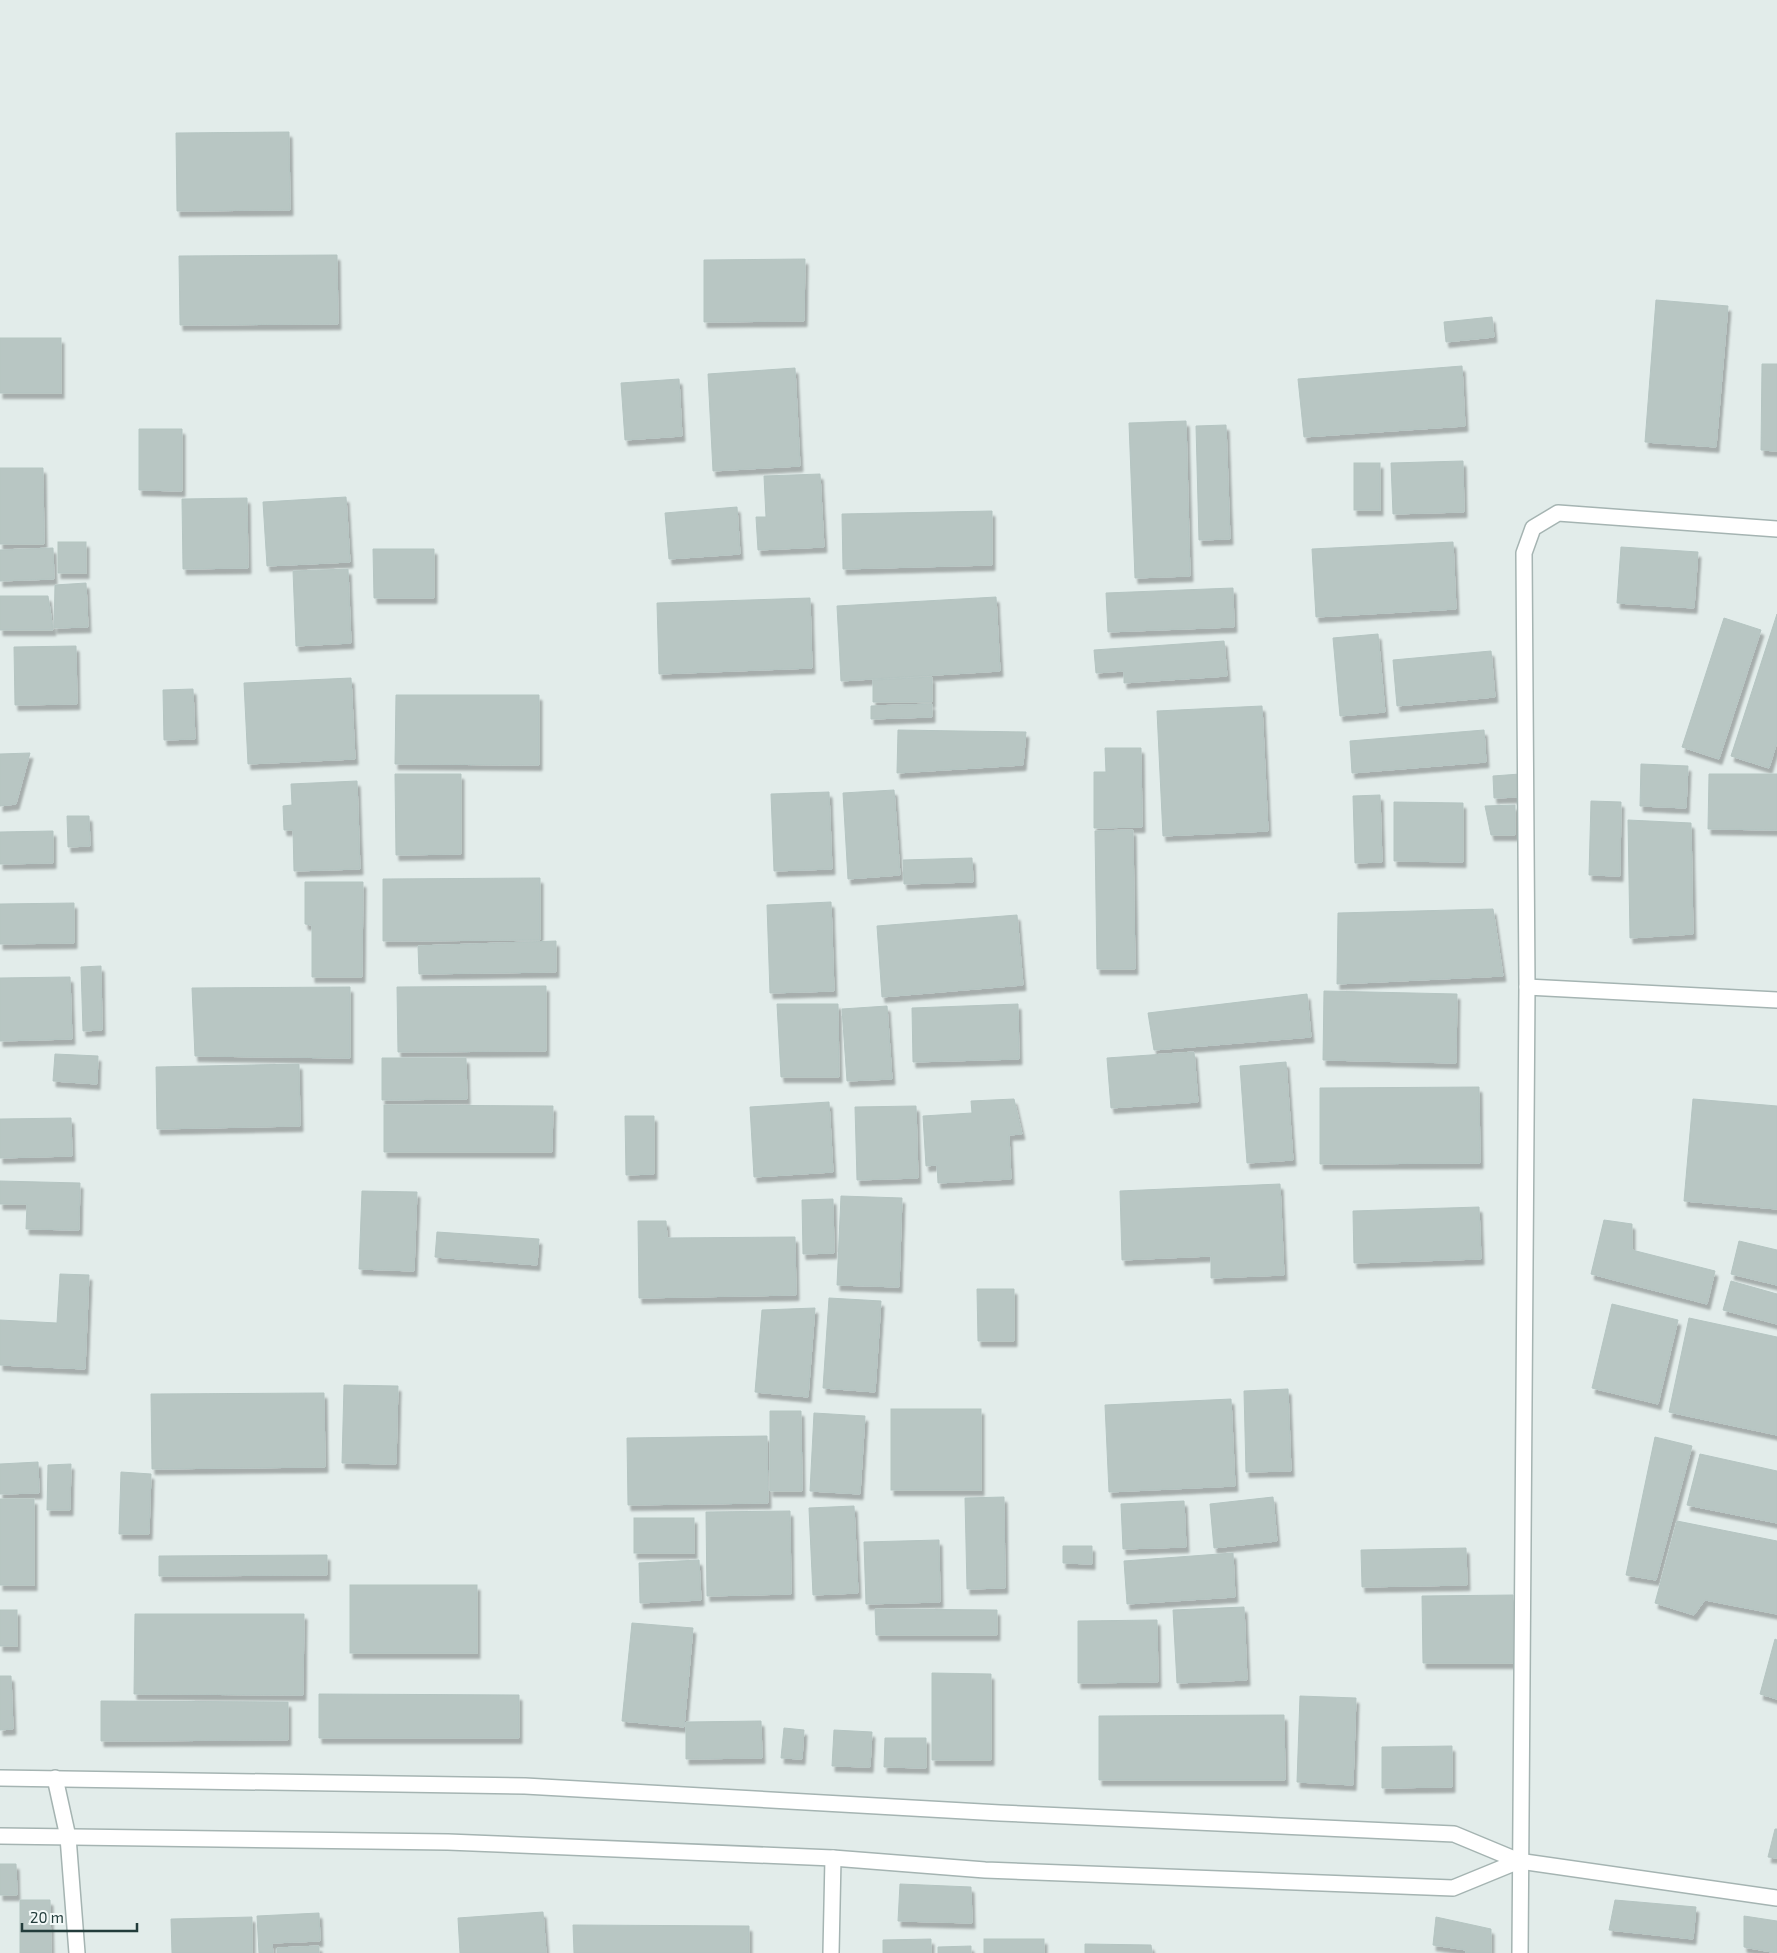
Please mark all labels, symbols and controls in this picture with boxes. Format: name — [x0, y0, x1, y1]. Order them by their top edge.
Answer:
scale bar — [22, 1900, 138, 1932]
text: 20 m — [30, 1908, 64, 1926]

